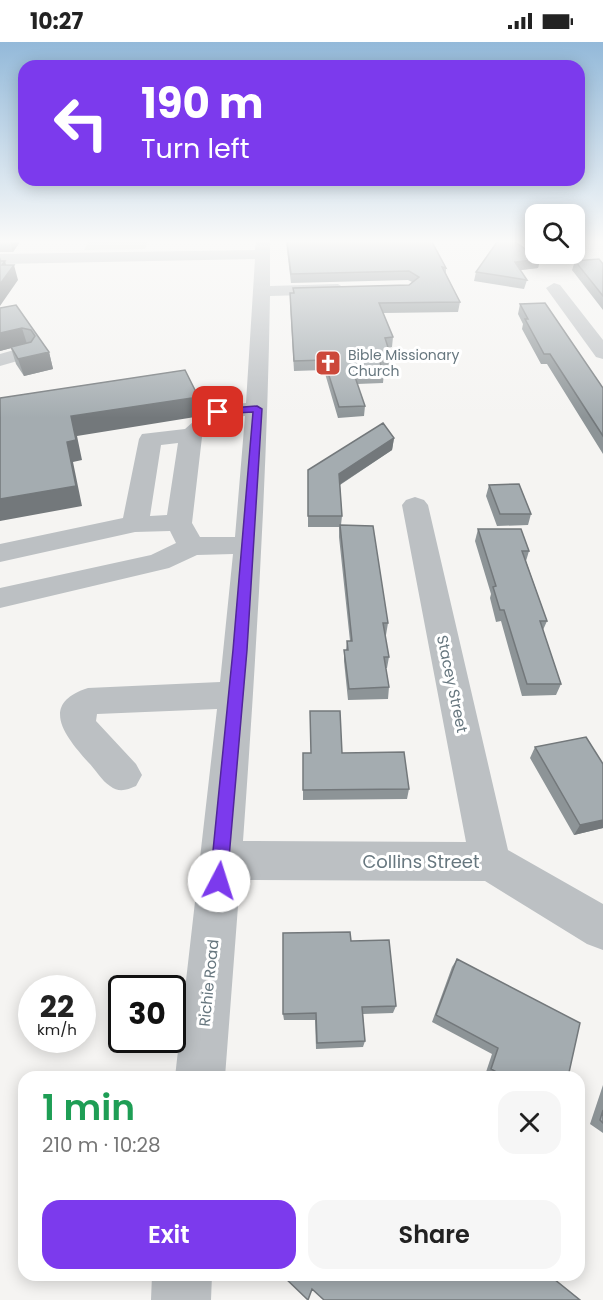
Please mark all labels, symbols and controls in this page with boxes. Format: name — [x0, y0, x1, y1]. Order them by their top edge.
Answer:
text: 10:27 — [30, 6, 83, 37]
text: 190 m — [141, 74, 263, 133]
icon: left — [42, 84, 120, 162]
text: Turn left — [141, 130, 250, 167]
map controls — [525, 204, 585, 264]
button: search — [525, 204, 585, 264]
place label: Bible Missionary Church — [348, 345, 460, 381]
church icon: Bible Missionary Church — [313, 348, 343, 378]
pin — [192, 386, 243, 437]
icon: arrive — [201, 395, 234, 428]
street label: Stacey Street — [432, 633, 473, 735]
position arrow — [187, 849, 251, 913]
street label: Collins Street — [362, 849, 480, 874]
street label: Richie Road — [193, 938, 224, 1028]
speed limit sign: 30 — [108, 975, 186, 1053]
text: 22 — [40, 985, 74, 1028]
text: km/h — [37, 1019, 77, 1040]
text: 1 min — [42, 1082, 135, 1133]
button: close — [498, 1091, 561, 1154]
text: 210 m · 10:28 — [42, 1131, 161, 1159]
button: Exit — [42, 1200, 296, 1269]
button: Share — [308, 1200, 561, 1269]

